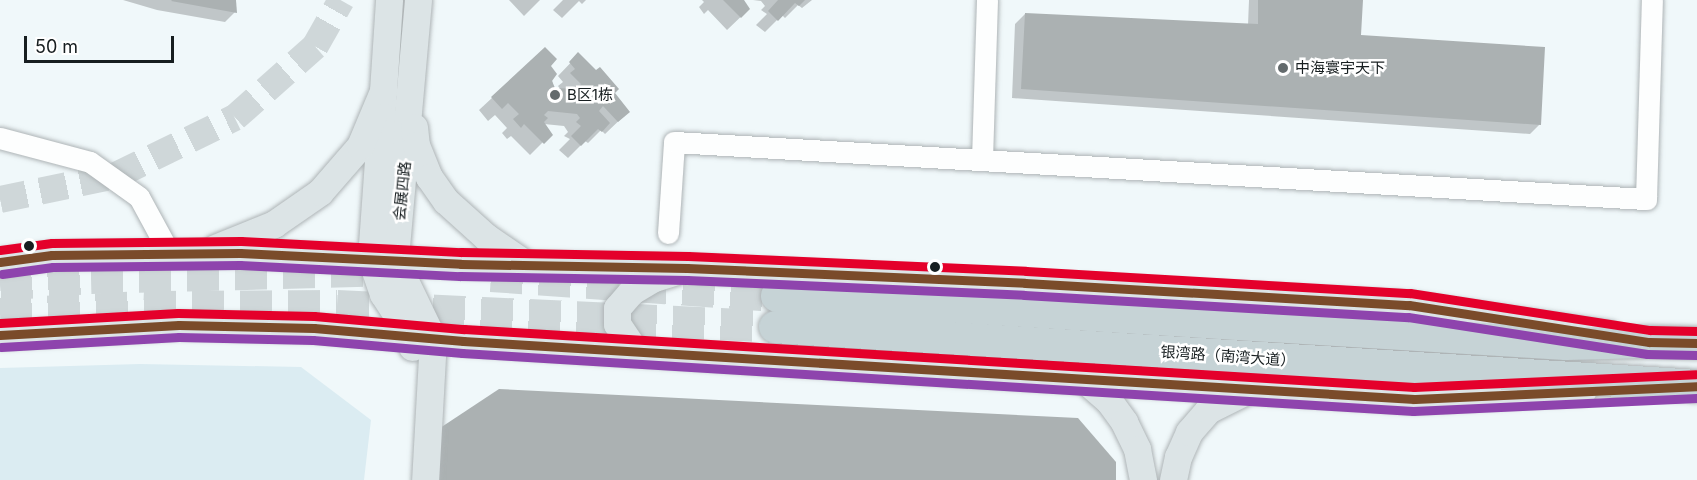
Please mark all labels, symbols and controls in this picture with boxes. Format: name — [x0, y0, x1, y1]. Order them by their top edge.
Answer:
scale bar — [27, 24, 177, 62]
text: 50 m — [35, 36, 78, 57]
place label: 中海寰宇天下 — [1295, 59, 1385, 77]
marker: 中海寰宇天下 — [1276, 61, 1290, 75]
place label: B区1栋 — [567, 86, 613, 104]
marker: B区1栋 — [548, 88, 562, 102]
street label: 会展四路 — [390, 160, 414, 222]
unlabelled marker — [23, 240, 35, 252]
unlabelled marker — [929, 261, 941, 273]
street label: 银湾路（南湾大道） — [1160, 342, 1296, 370]

